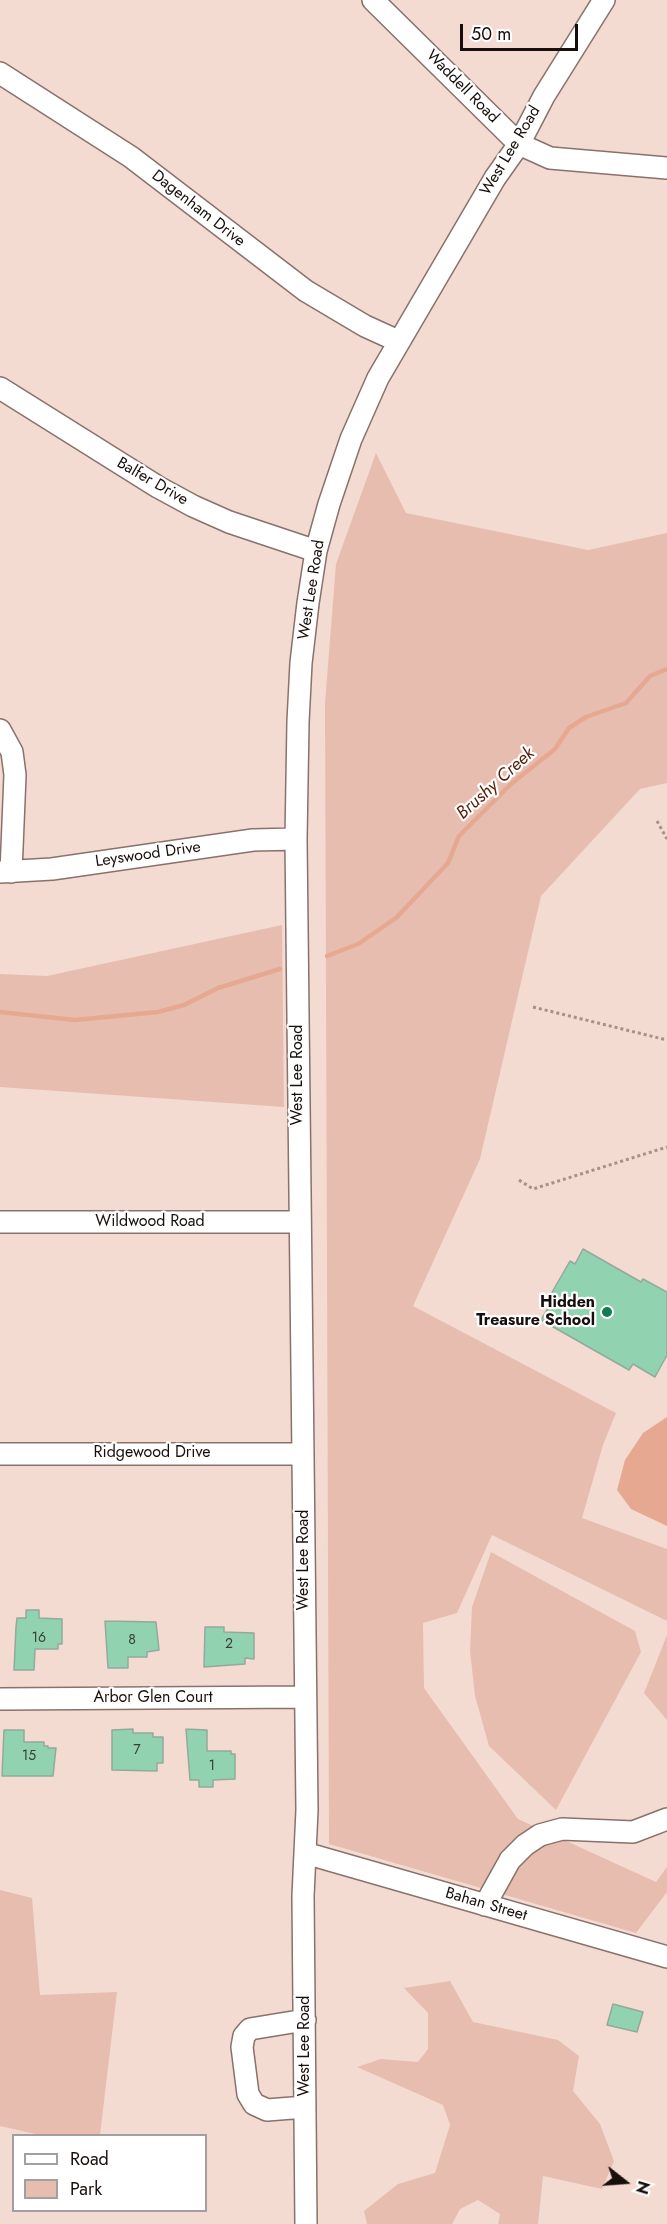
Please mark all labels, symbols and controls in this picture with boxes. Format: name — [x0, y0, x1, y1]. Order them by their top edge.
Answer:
scale bar — [463, 12, 582, 50]
text: 50 m — [471, 21, 511, 47]
street label: Waddell Road — [422, 47, 502, 127]
street label: West Lee Road — [477, 103, 545, 199]
street label: Dagenham Drive — [147, 167, 249, 251]
street label: Balfer Drive — [113, 454, 191, 510]
street label: West Lee Road — [295, 539, 329, 641]
water label: Brushy Creek — [453, 743, 539, 825]
street label: Leyswood Drive — [94, 838, 202, 872]
street label: West Lee Road — [288, 1025, 308, 1125]
street label: Wildwood Road — [95, 1212, 205, 1232]
place label: Hidden Treasure School — [476, 1293, 595, 1331]
marker: Hidden Treasure School — [600, 1305, 614, 1319]
street label: Ridgewood Drive — [94, 1443, 210, 1463]
street label: West Lee Road — [294, 1510, 314, 1610]
house number: 16 — [32, 1631, 46, 1647]
house number: 8 — [128, 1633, 136, 1649]
house number: 2 — [225, 1637, 233, 1653]
street label: Arbor Glen Court — [93, 1688, 213, 1708]
house number: 7 — [133, 1743, 141, 1759]
house number: 15 — [22, 1749, 36, 1765]
house number: 1 — [209, 1759, 215, 1775]
street label: Bahan Street — [443, 1884, 529, 1926]
street label: West Lee Road — [295, 1996, 315, 2096]
legend — [12, 2134, 207, 2212]
text: Road — [70, 2146, 109, 2172]
north arrow — [595, 2152, 655, 2212]
text: Park — [70, 2176, 102, 2202]
text: N — [630, 2178, 656, 2197]

